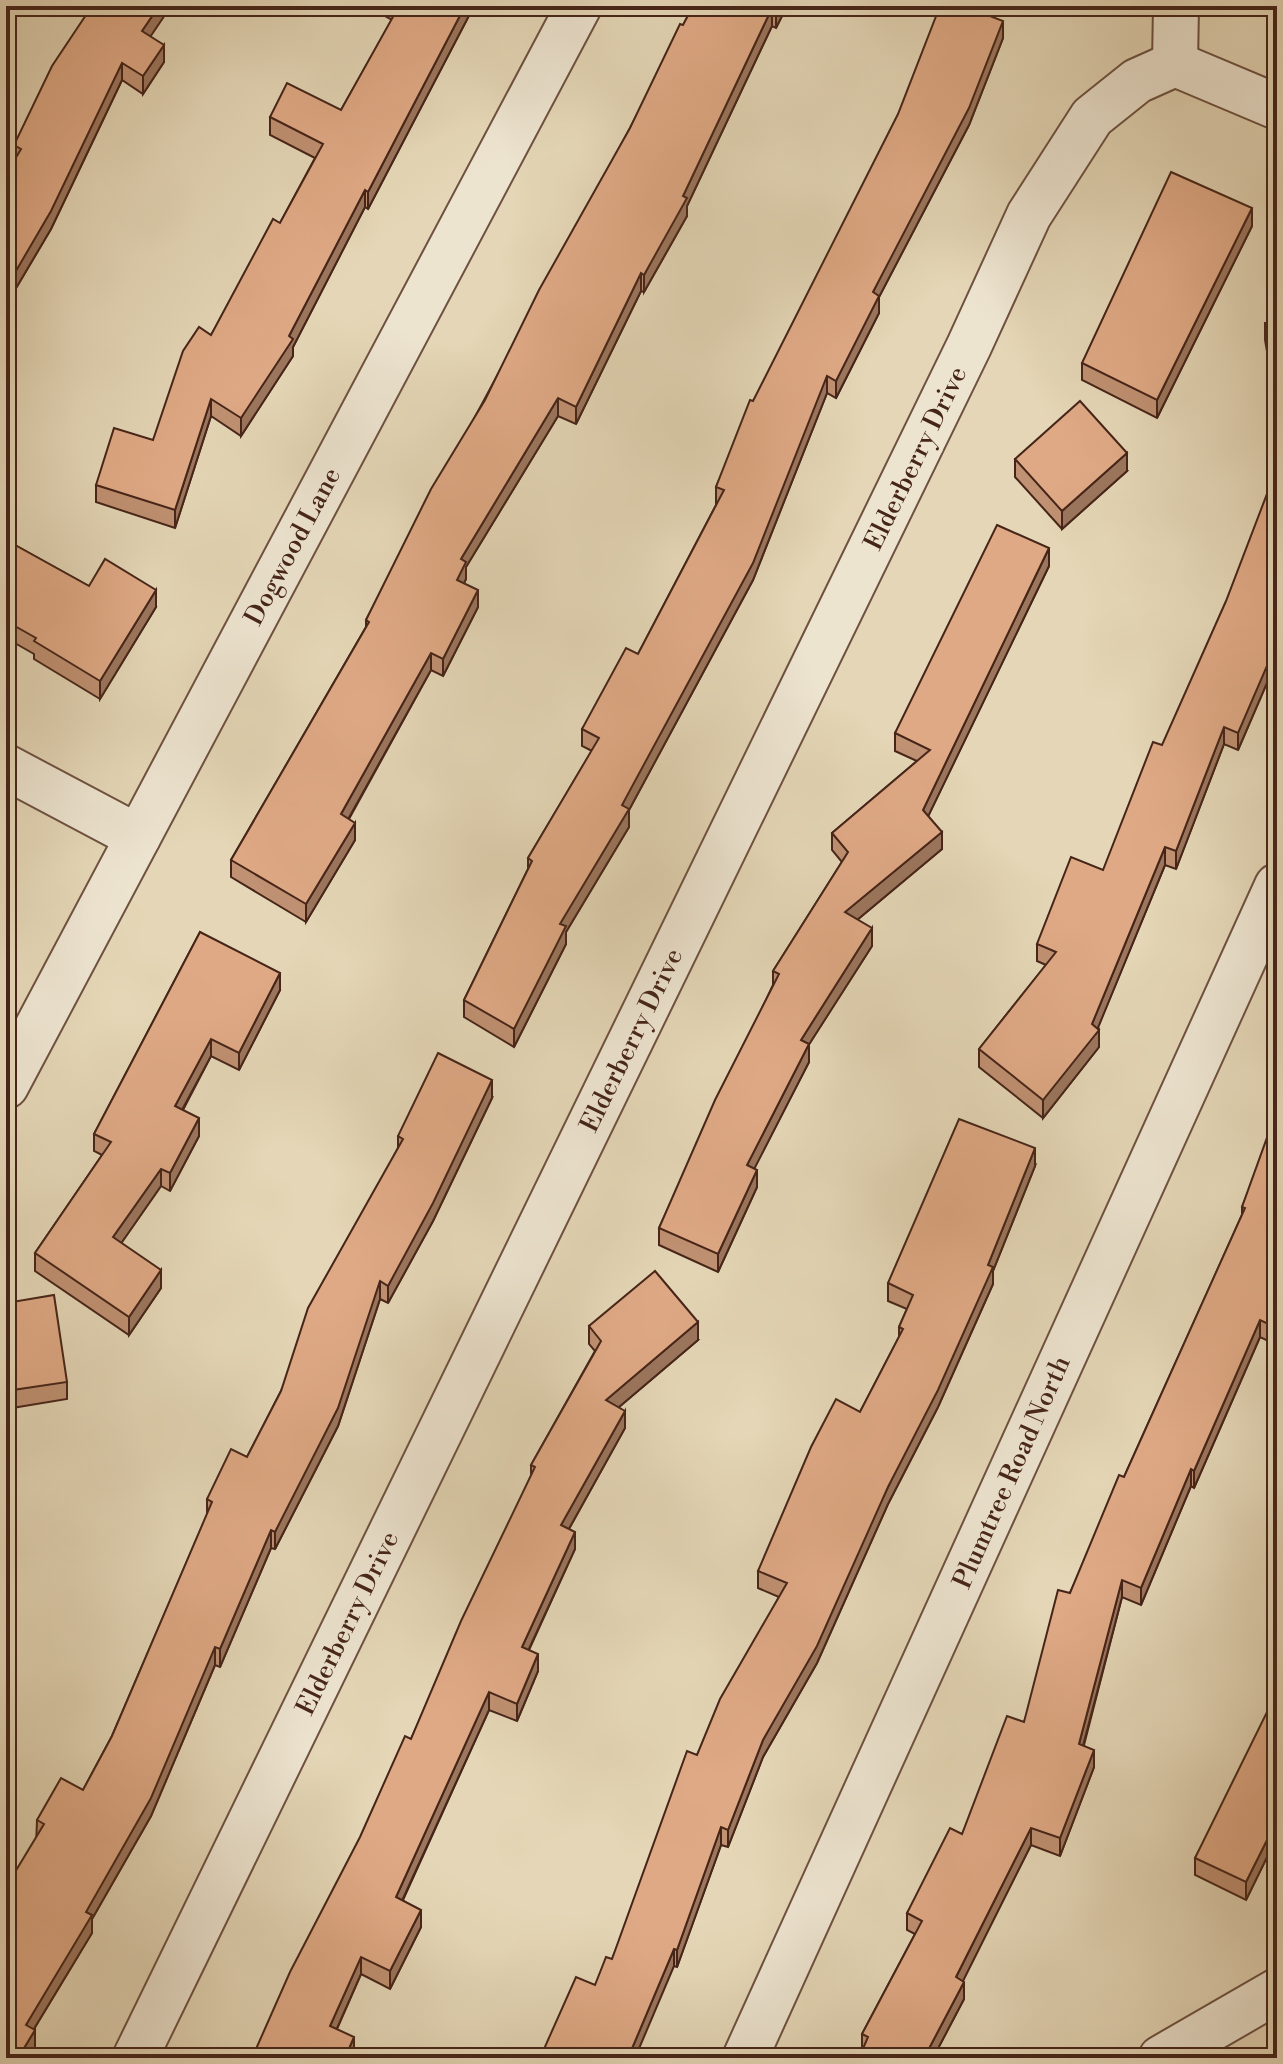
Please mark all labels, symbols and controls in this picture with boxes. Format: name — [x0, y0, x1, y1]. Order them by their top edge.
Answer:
street label: Elderberry Drive — [858, 361, 974, 556]
street label: Dogwood Lane — [238, 462, 348, 631]
street label: Elderberry Drive — [574, 943, 690, 1138]
street label: Plumtree Road North — [946, 1351, 1078, 1594]
street label: Elderberry Drive — [290, 1526, 406, 1721]

